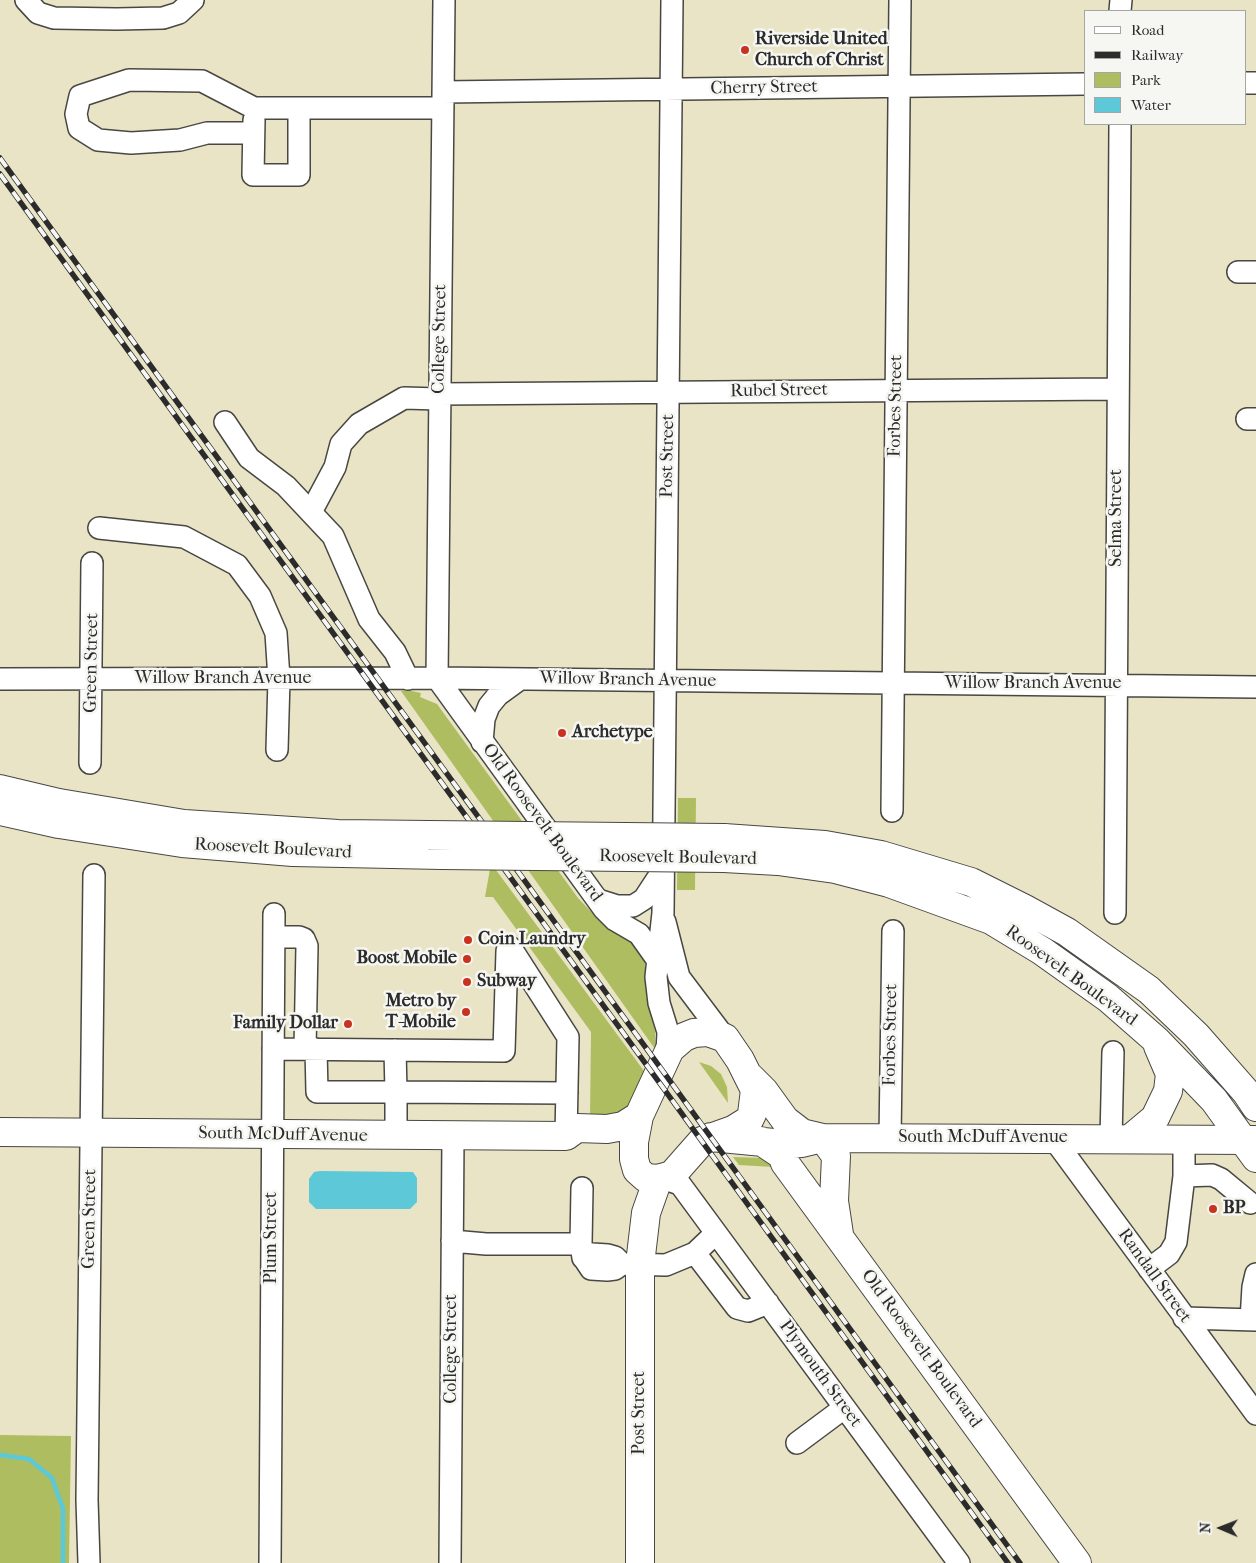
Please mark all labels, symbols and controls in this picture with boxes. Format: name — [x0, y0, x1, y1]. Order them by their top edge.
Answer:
legend — [1084, 10, 1246, 125]
text: Road — [1131, 21, 1164, 39]
place label: Riverside United Church of Christ — [755, 29, 887, 72]
marker: Riverside United Church of Christ — [739, 44, 751, 56]
text: Railway — [1131, 46, 1183, 64]
text: Park — [1131, 71, 1161, 89]
street label: Cherry Street — [710, 76, 818, 100]
text: Water — [1131, 96, 1171, 114]
street label: College Street — [428, 284, 452, 394]
street label: Forbes Street — [884, 355, 908, 457]
street label: Rubel Street — [730, 379, 828, 403]
street label: Post Street — [656, 414, 680, 498]
street label: Selma Street — [1106, 469, 1128, 567]
street label: Green Street — [80, 613, 104, 713]
street label: Willow Branch Avenue — [135, 668, 311, 690]
street label: Willow Branch Avenue — [539, 668, 717, 692]
street label: Willow Branch Avenue — [945, 673, 1121, 695]
place label: Archetype — [572, 722, 653, 744]
marker: Archetype — [556, 727, 568, 739]
street label: Old Roosevelt Boulevard — [477, 740, 607, 906]
street label: Roosevelt Boulevard — [194, 834, 352, 864]
street label: Roosevelt Boulevard — [599, 846, 757, 870]
street label: Roosevelt Boulevard — [1001, 921, 1141, 1031]
place label: Coin Laundry — [478, 929, 586, 951]
marker: Coin Laundry — [462, 934, 474, 946]
place label: Boost Mobile — [356, 948, 457, 970]
marker: Boost Mobile — [461, 953, 473, 965]
place label: Subway — [477, 971, 536, 993]
marker: Subway — [461, 976, 473, 988]
street label: Forbes Street — [879, 984, 903, 1086]
place label: Metro by T-Mobile — [385, 991, 456, 1034]
marker: Metro by T-Mobile — [460, 1006, 472, 1018]
place label: Family Dollar — [233, 1013, 338, 1035]
marker: Family Dollar — [342, 1018, 354, 1030]
street label: South McDuff Avenue — [198, 1123, 368, 1147]
street label: South McDuff Avenue — [898, 1127, 1068, 1149]
street label: Green Street — [78, 1169, 102, 1269]
street label: Plum Street — [261, 1192, 283, 1284]
place label: BP — [1223, 1198, 1245, 1220]
marker: BP — [1207, 1203, 1219, 1215]
street label: Randall Street — [1112, 1225, 1196, 1327]
street label: Old Roosevelt Boulevard — [856, 1266, 986, 1432]
street label: College Street — [441, 1294, 463, 1404]
street label: Plymouth Street — [774, 1316, 866, 1432]
street label: Post Street — [629, 1371, 651, 1455]
north arrow — [1196, 1503, 1246, 1553]
text: N — [1197, 1522, 1214, 1533]

